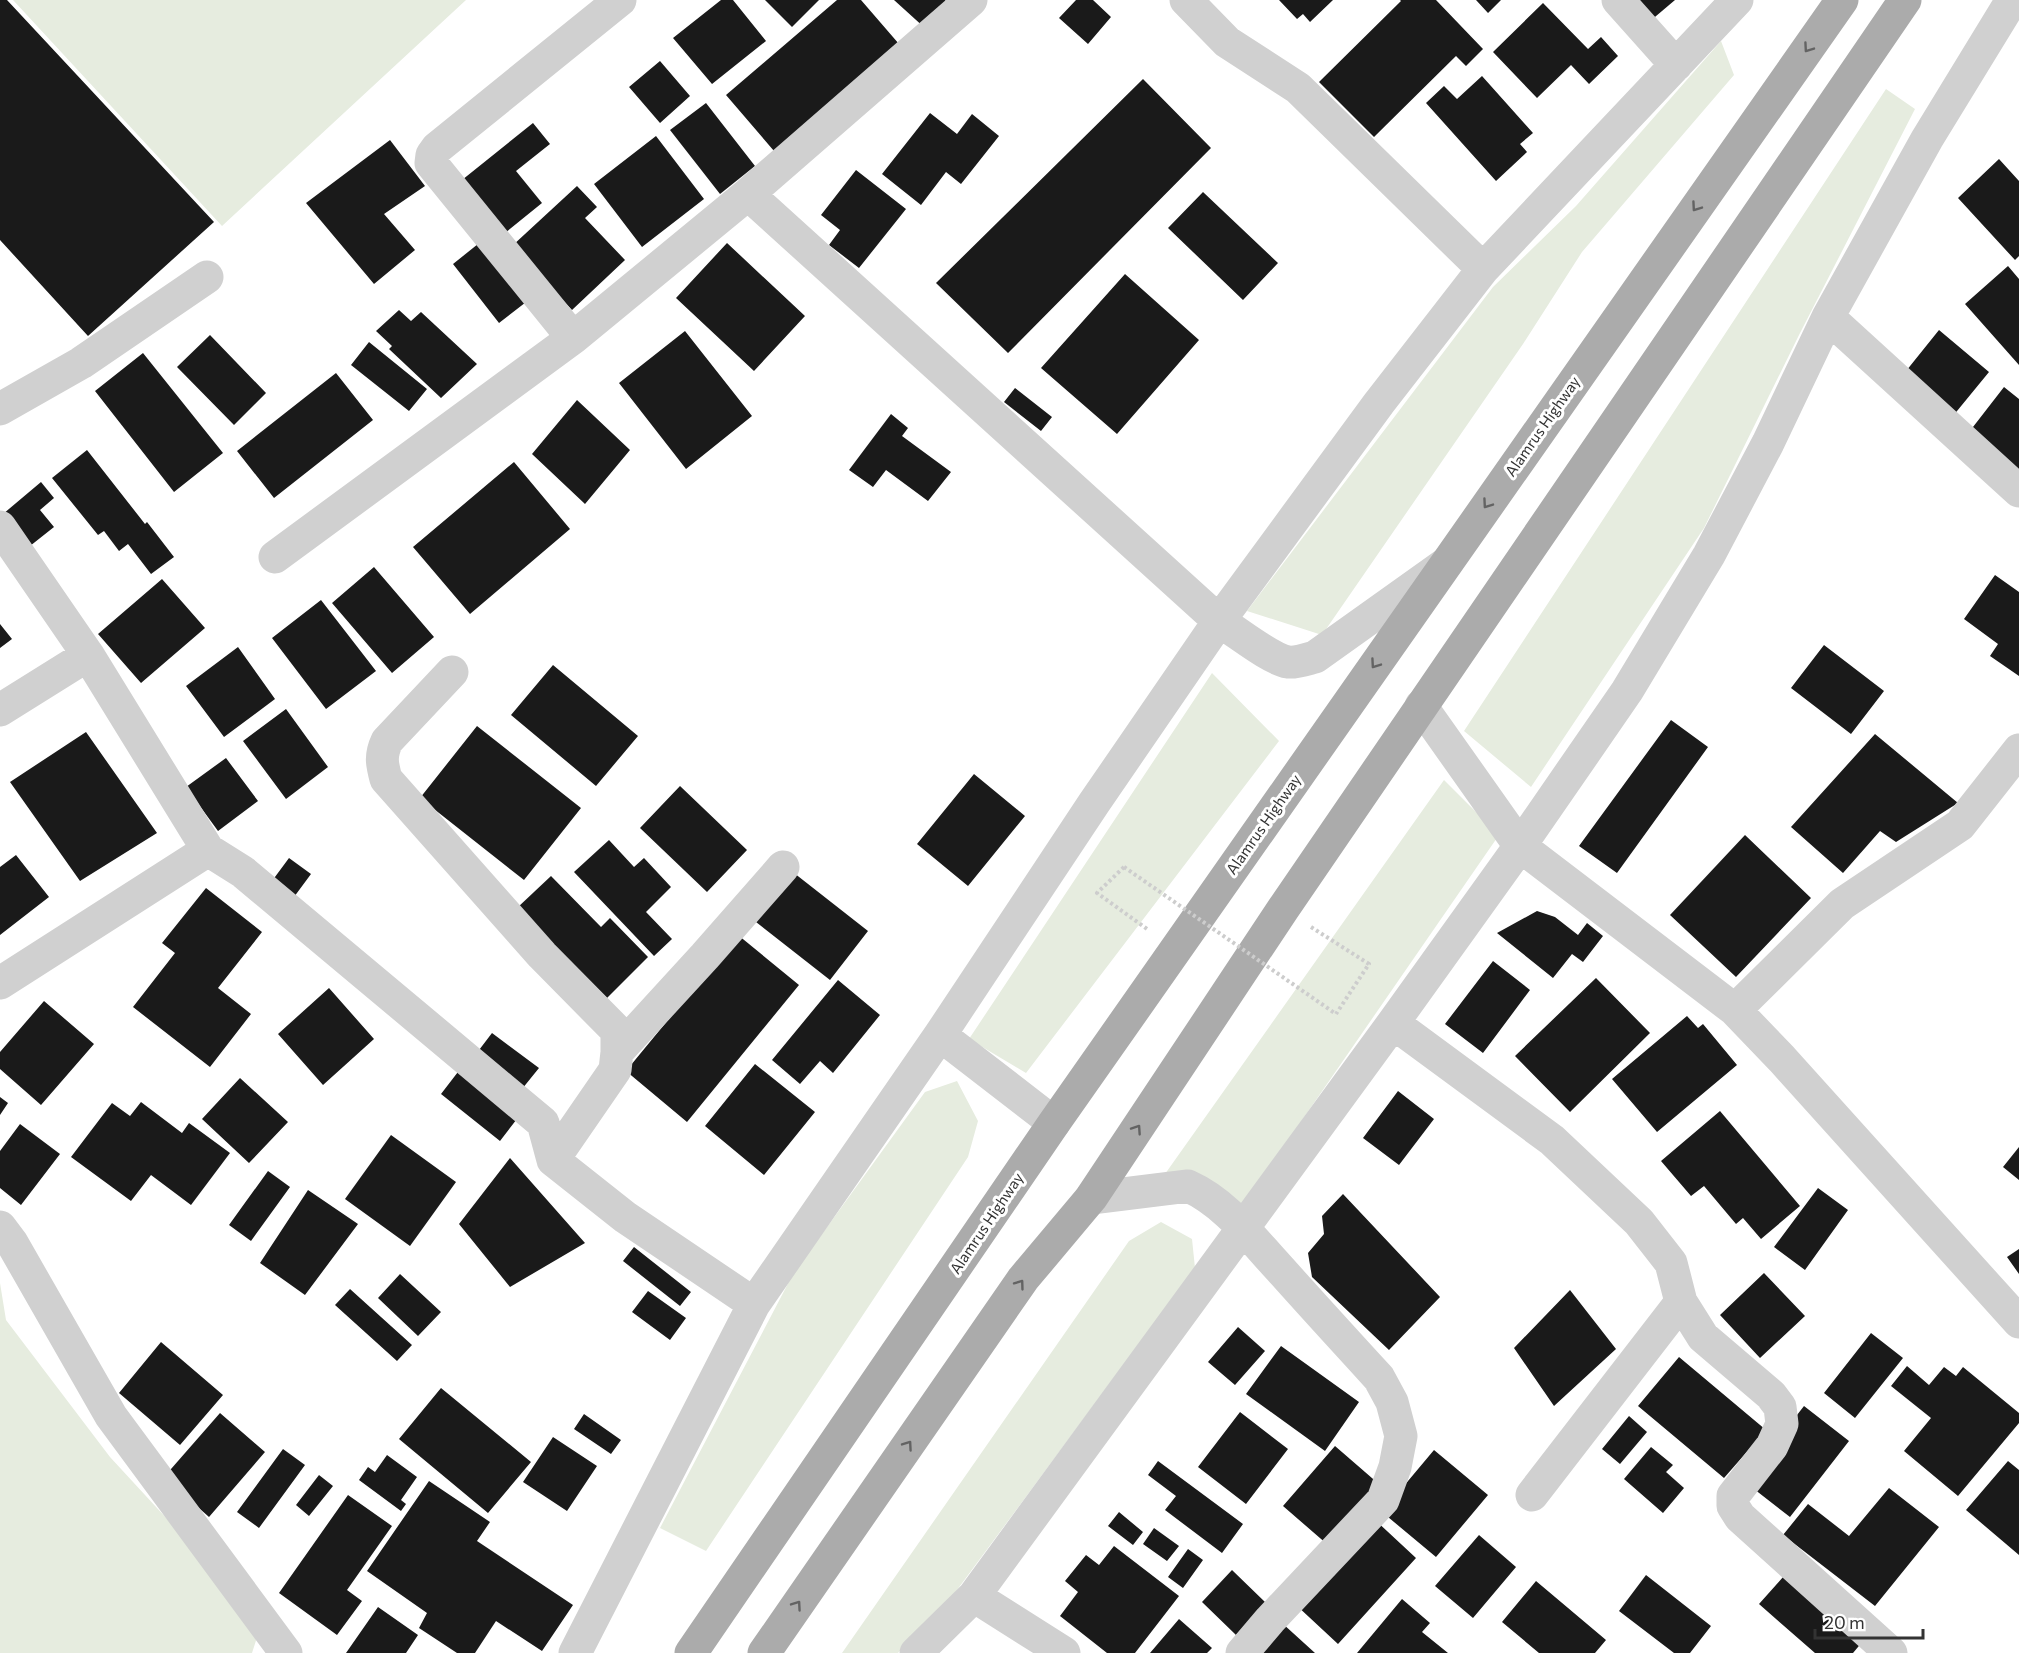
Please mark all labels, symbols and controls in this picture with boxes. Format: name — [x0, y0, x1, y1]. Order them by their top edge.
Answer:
one-way arrow — [1804, 41, 1815, 52]
one-way arrow — [1692, 201, 1703, 212]
street label: Alamrus Highway — [1501, 372, 1583, 480]
one-way arrow — [1483, 498, 1494, 509]
one-way arrow — [1371, 657, 1382, 668]
street label: Alamrus Highway — [1222, 770, 1304, 878]
one-way arrow — [1130, 1125, 1141, 1136]
street label: Alamrus Highway — [946, 1169, 1027, 1277]
one-way arrow — [1012, 1280, 1023, 1291]
one-way arrow — [901, 1440, 912, 1451]
one-way arrow — [790, 1601, 801, 1612]
scale bar — [1815, 1602, 1923, 1640]
text: 20 m — [1824, 1611, 1865, 1633]

